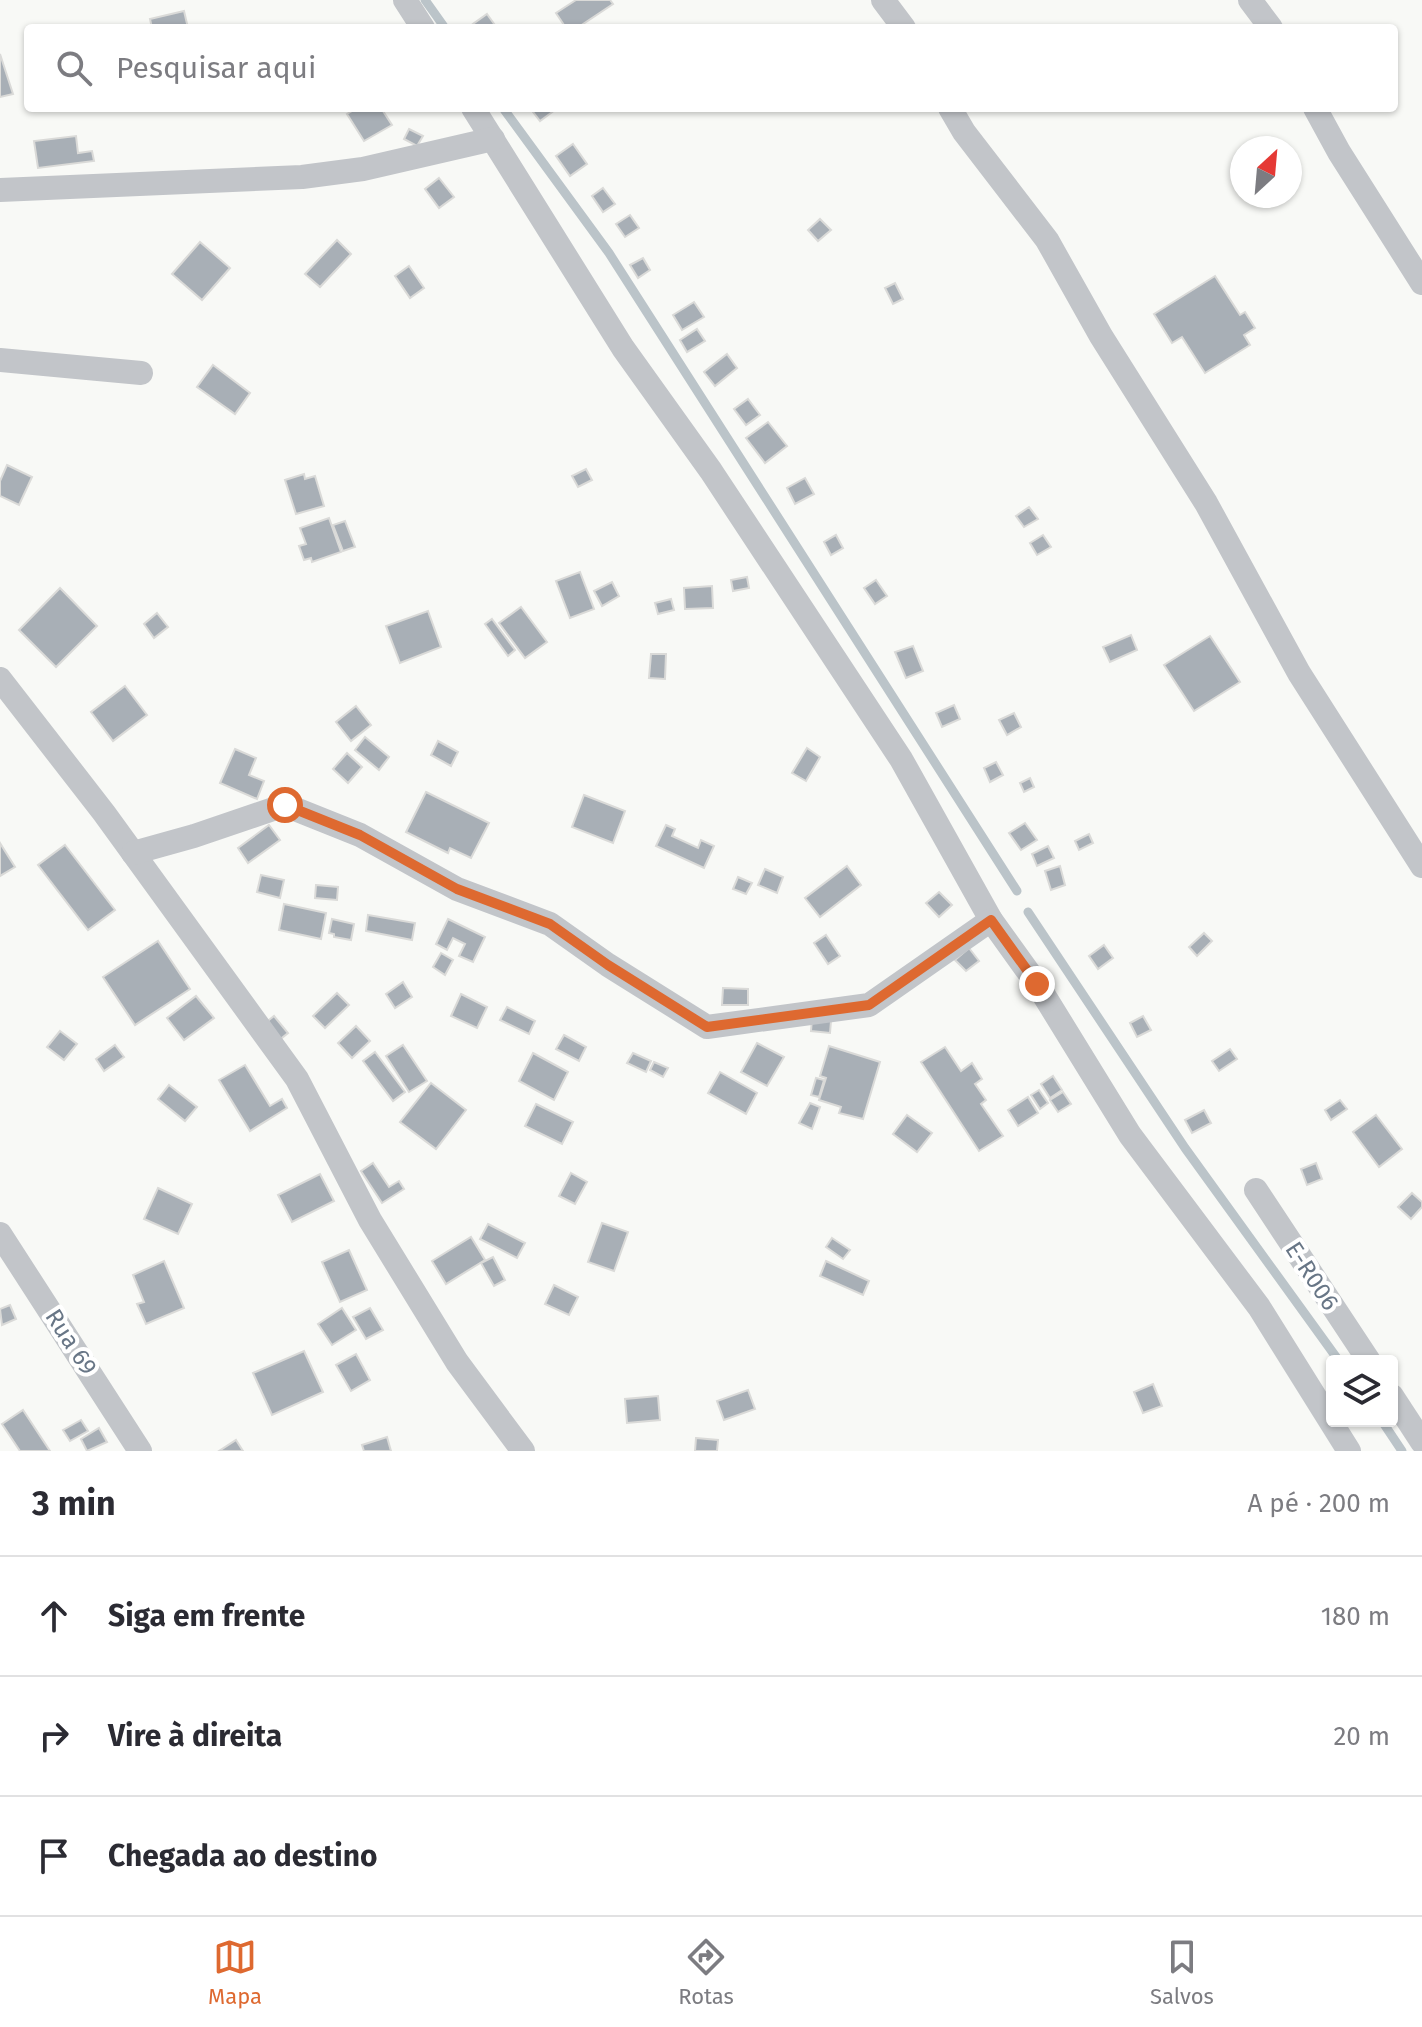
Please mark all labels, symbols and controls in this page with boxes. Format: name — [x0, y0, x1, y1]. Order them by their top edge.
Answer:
search box — [24, 24, 1398, 112]
icon: search — [52, 46, 96, 90]
text: Pesquisar aqui — [116, 50, 317, 86]
north arrow — [1230, 136, 1302, 208]
route start — [267, 787, 303, 823]
route end — [1019, 966, 1055, 1002]
street label: E-R006 — [1280, 1236, 1344, 1316]
street label: Rua 69 — [39, 1304, 103, 1380]
map controls — [1326, 1355, 1398, 1427]
button: layers — [1326, 1355, 1398, 1427]
text: 3 min — [32, 1483, 116, 1524]
text: A pé · 200 m — [1248, 1488, 1390, 1519]
icon: ahead — [32, 1594, 76, 1638]
text: Siga em frente — [108, 1598, 305, 1634]
text: 180 m — [1321, 1601, 1390, 1632]
icon: right — [32, 1714, 76, 1758]
text: Vire à direita — [108, 1718, 282, 1754]
text: 20 m — [1333, 1721, 1390, 1752]
icon: arrive — [32, 1834, 76, 1878]
text: Chegada ao destino — [108, 1838, 378, 1874]
tab: Mapa — [208, 1935, 262, 2010]
tab: Rotas — [678, 1935, 734, 2010]
tab: Salvos — [1150, 1935, 1214, 2010]

